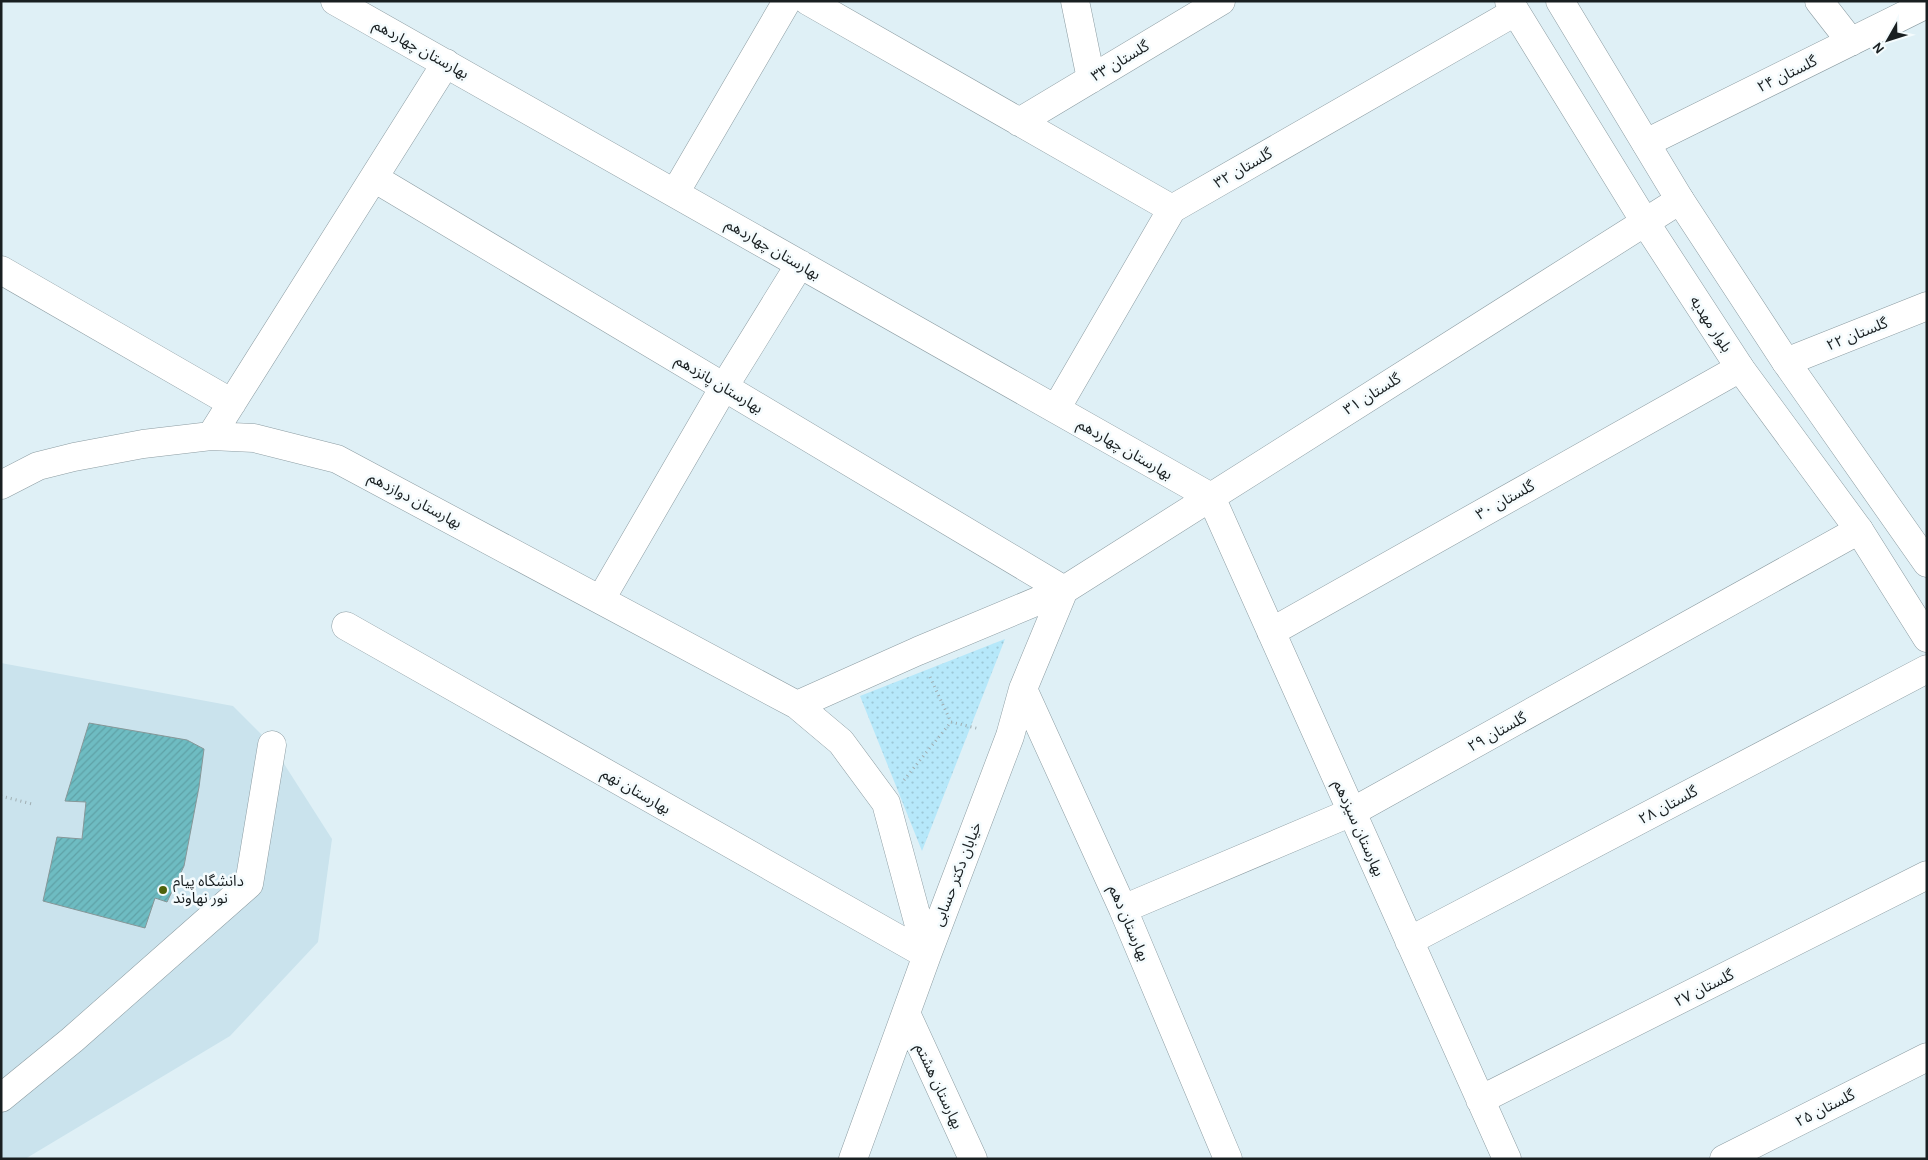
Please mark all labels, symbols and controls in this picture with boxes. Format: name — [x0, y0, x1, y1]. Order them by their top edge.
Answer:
street label: بهارستان چهاردهم — [369, 15, 472, 84]
north arrow — [1863, 15, 1913, 65]
street label: گلستان ۳۳ — [1088, 36, 1153, 85]
text: N — [1869, 39, 1888, 57]
street label: گلستان ۲۴ — [1754, 51, 1821, 96]
street label: گلستان ۳۲ — [1211, 144, 1276, 192]
street label: بهارستان چهاردهم — [721, 215, 824, 285]
street label: بلوار مهدیه — [1686, 292, 1736, 356]
street label: گلستان ۲۲ — [1824, 313, 1891, 354]
street label: بهارستان پانزدهم — [671, 351, 766, 419]
street label: گلستان ۳۱ — [1340, 369, 1405, 419]
street label: بهارستان چهاردهم — [1073, 415, 1176, 485]
street label: بهارستان دوازدهم — [364, 468, 465, 534]
street label: گلستان ۳۰ — [1472, 476, 1538, 523]
street label: گلستان ۲۹ — [1464, 708, 1530, 755]
street label: بهارستان نهم — [597, 764, 674, 820]
street label: بهارستان سیزدهم — [1328, 777, 1388, 880]
street label: گلستان ۲۸ — [1635, 782, 1701, 828]
street label: خیابان دکتر حسابی — [929, 819, 985, 929]
place label: دانشگاه پیام نور نهاوند — [173, 872, 244, 907]
street label: بهارستان دهم — [1103, 882, 1153, 964]
marker: دانشگاه پیام نور نهاوند — [157, 884, 169, 896]
street label: گلستان ۲۷ — [1671, 965, 1738, 1011]
street label: بهارستان هشتم — [910, 1040, 967, 1132]
street label: گلستان ۲۵ — [1792, 1085, 1859, 1131]

